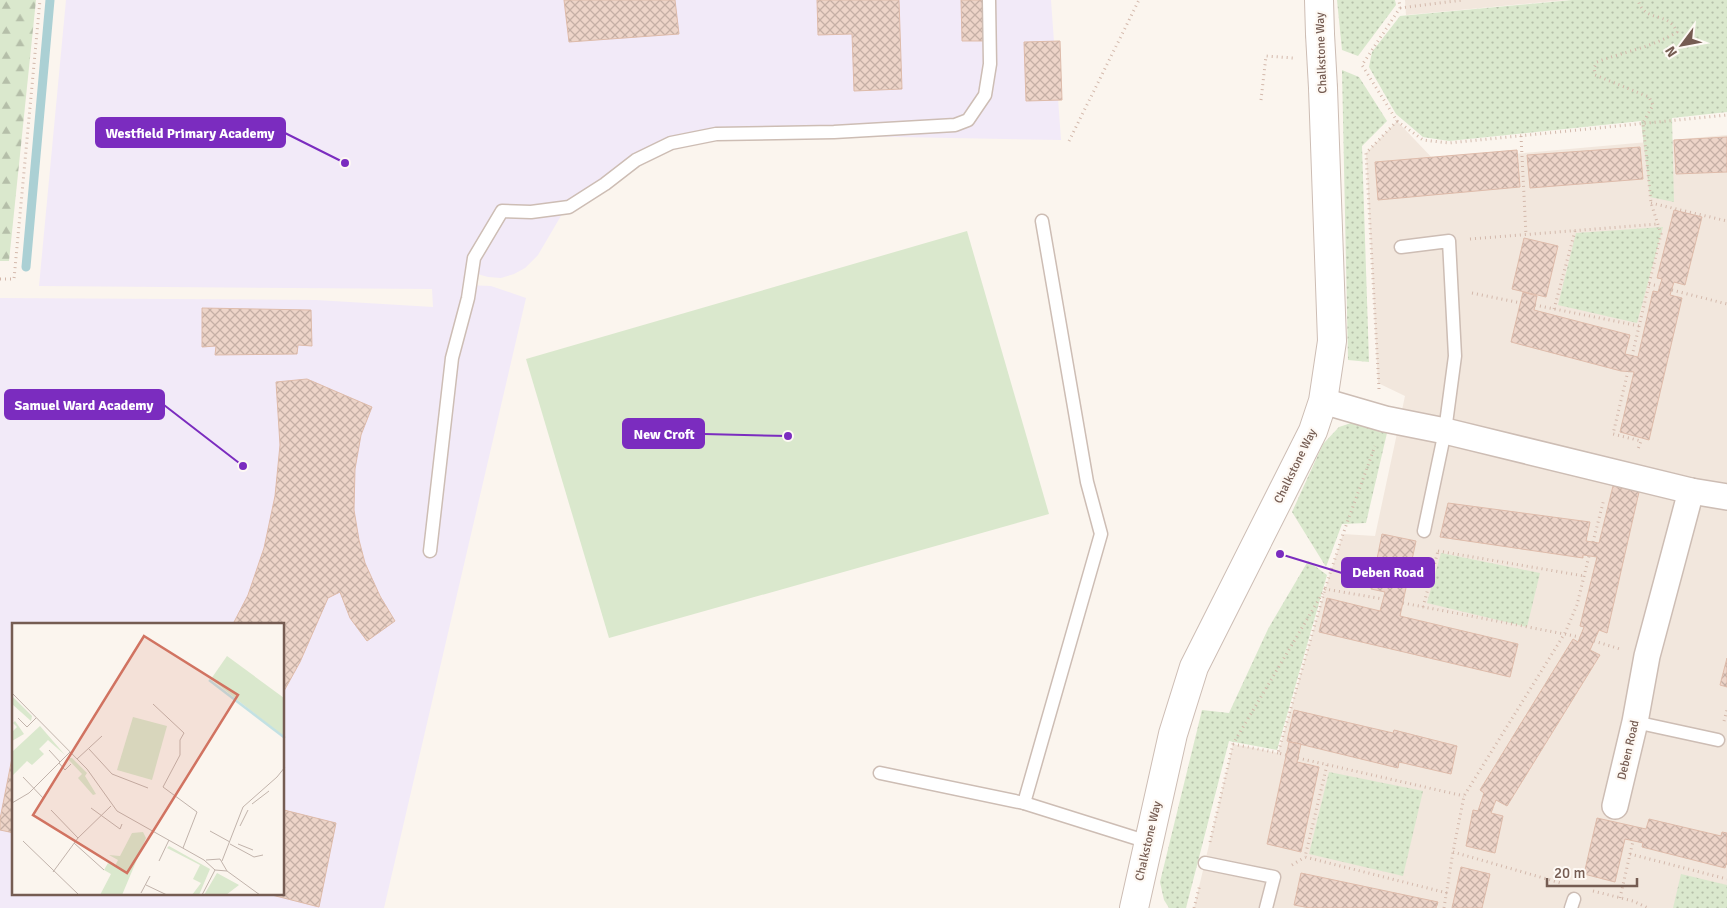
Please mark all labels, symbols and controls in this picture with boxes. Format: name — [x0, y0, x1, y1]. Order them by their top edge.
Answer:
street label: Chalkstone Way — [1313, 12, 1330, 94]
north arrow — [1657, 20, 1707, 70]
text: N — [1662, 43, 1681, 60]
callout: Westfield Primary Academy — [96, 118, 285, 147]
text: Westfield Primary Academy — [105, 125, 275, 142]
callout: Samuel Ward Academy — [5, 390, 164, 419]
text: Samuel Ward Academy — [15, 397, 154, 414]
callout: New Croft — [623, 419, 704, 448]
text: New Croft — [633, 426, 695, 443]
street label: Chalkstone Way — [1271, 426, 1320, 506]
callout: Deben Road — [1342, 558, 1434, 587]
text: Deben Road — [1352, 564, 1424, 581]
inset map — [12, 623, 285, 896]
street label: Deben Road — [1614, 719, 1643, 782]
street label: Chalkstone Way — [1132, 799, 1165, 882]
scale bar — [1547, 856, 1637, 888]
text: 20 m — [1554, 864, 1585, 882]

